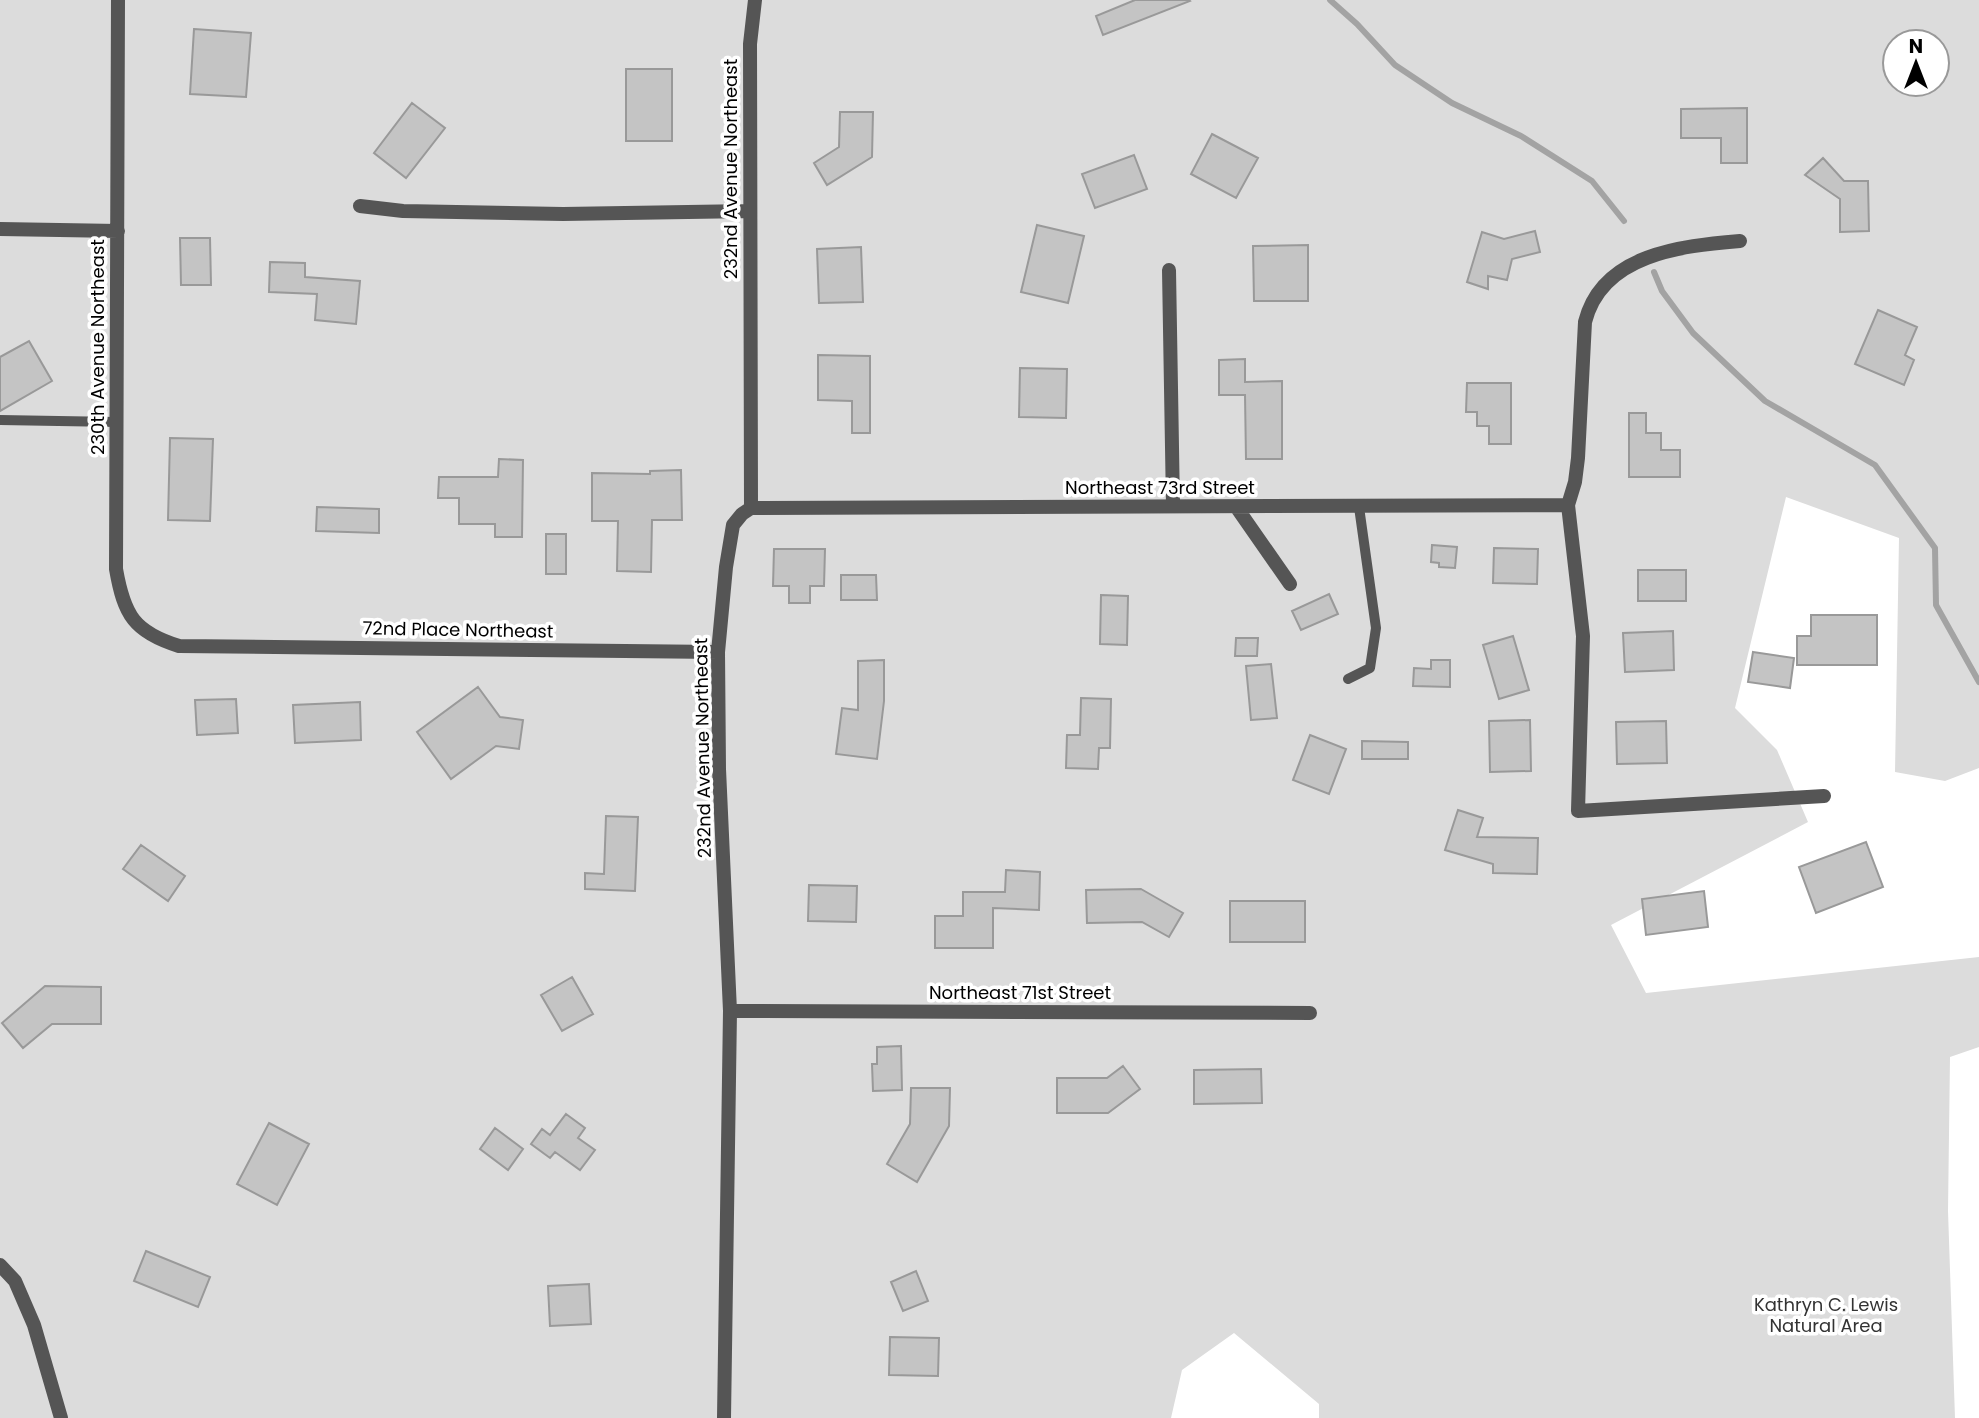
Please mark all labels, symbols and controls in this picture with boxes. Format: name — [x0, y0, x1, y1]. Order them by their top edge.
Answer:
north arrow — [1881, 28, 1951, 98]
text: N — [1909, 33, 1923, 60]
street label: 232nd Avenue Northeast — [718, 59, 743, 279]
street label: 230th Avenue Northeast — [85, 239, 110, 455]
street label: Northeast 73rd Street — [1065, 475, 1255, 500]
street label: 72nd Place Northeast — [362, 615, 554, 644]
street label: 232nd Avenue Northeast — [688, 638, 717, 858]
street label: Northeast 71st Street — [929, 980, 1111, 1005]
park label: Kathryn C. Lewis Natural Area — [1754, 1292, 1898, 1338]

